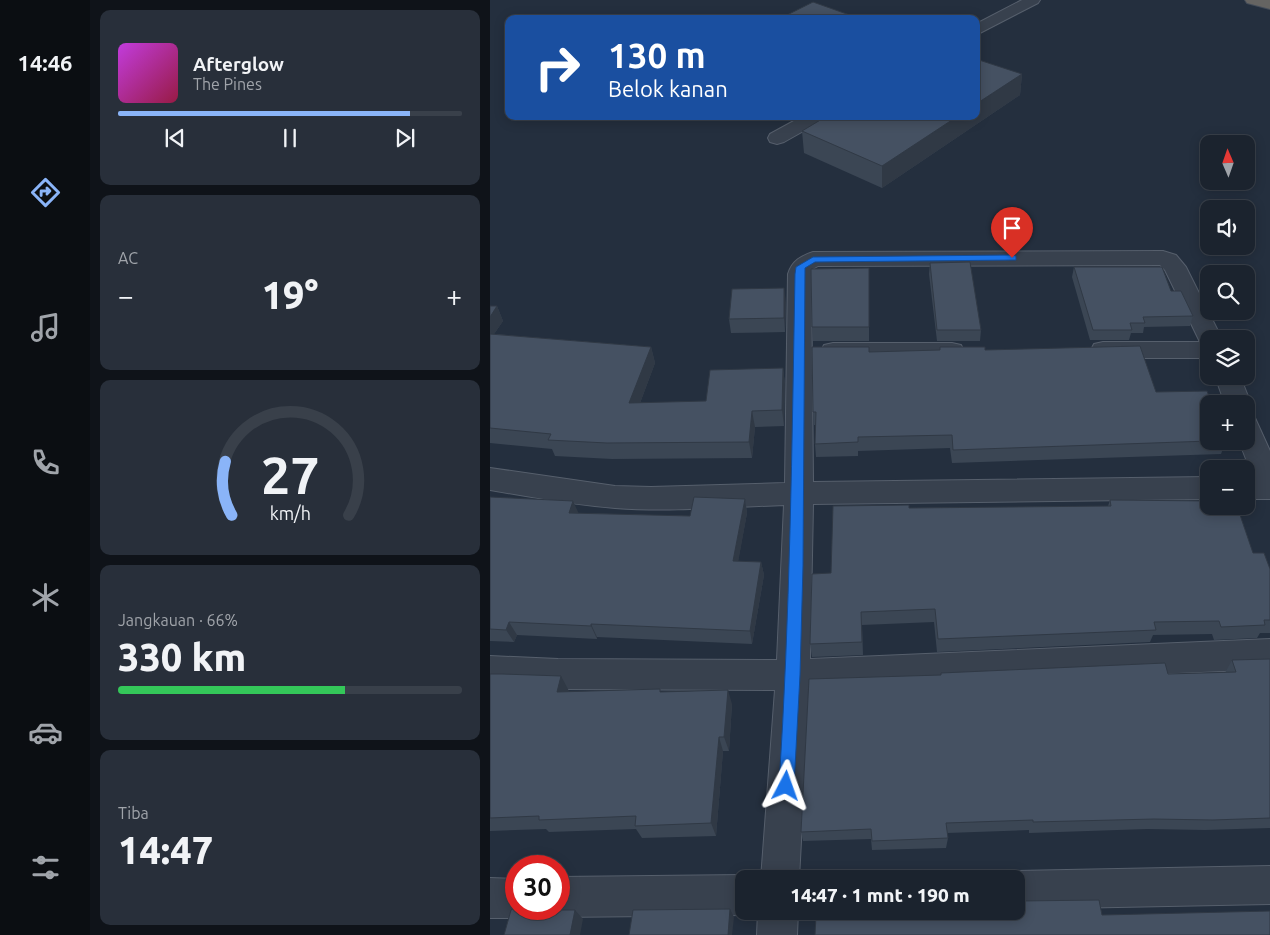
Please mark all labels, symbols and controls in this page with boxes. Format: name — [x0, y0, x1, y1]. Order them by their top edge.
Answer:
icon: right — [525, 35, 590, 100]
text: 130 m — [608, 35, 706, 75]
text: 14:46 — [17, 50, 73, 75]
text: Afterglow — [193, 53, 284, 75]
text: The Pines — [193, 75, 262, 93]
text: Belok kanan — [608, 76, 728, 101]
icon: previous — [161, 124, 189, 152]
icon: pause — [276, 124, 304, 152]
icon: next — [391, 124, 419, 152]
north arrow — [1200, 135, 1255, 190]
map controls — [1200, 135, 1255, 515]
icon: directions — [28, 175, 63, 210]
button: sound — [1200, 200, 1255, 255]
pin — [991, 207, 1033, 258]
icon: arrive — [998, 214, 1026, 242]
text: AC — [118, 249, 138, 267]
button: search — [1200, 265, 1255, 320]
text: 19° — [262, 274, 318, 316]
text: − — [118, 280, 134, 311]
text: + — [446, 280, 462, 311]
icon: music — [28, 310, 63, 345]
button: layers — [1200, 330, 1255, 385]
button: + — [1200, 395, 1255, 450]
icon: phone — [28, 445, 63, 480]
text: 27 — [261, 446, 319, 504]
button: − — [1200, 460, 1255, 515]
text: km/h — [269, 503, 311, 523]
icon: climate — [28, 580, 63, 615]
text: Jangkauan · 66% — [118, 611, 238, 629]
text: 330 km — [118, 636, 246, 678]
icon: car — [28, 715, 63, 750]
position arrow — [759, 759, 811, 811]
text: Tiba — [118, 804, 149, 822]
text: 14:47 — [118, 829, 213, 871]
icon: filters — [28, 850, 63, 885]
speed limit sign: 30 — [505, 855, 570, 920]
text: 14:47 · 1 mnt · 190 m — [790, 884, 970, 906]

